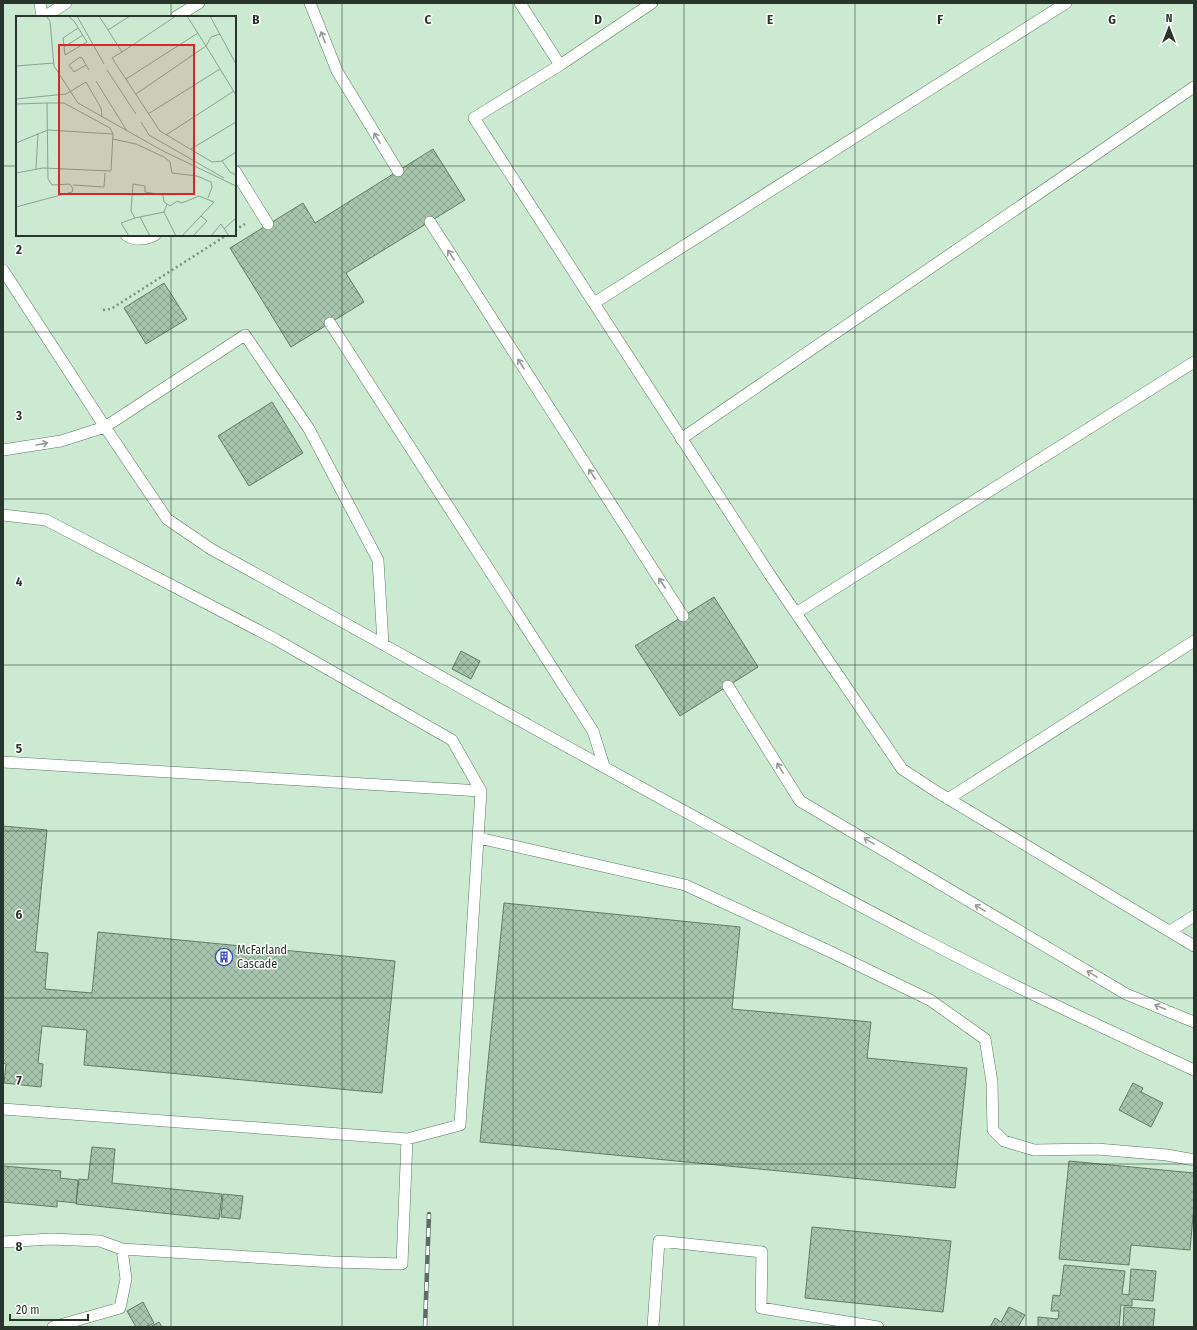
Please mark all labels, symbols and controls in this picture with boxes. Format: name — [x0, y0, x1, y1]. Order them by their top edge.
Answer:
north arrow — [1149, 8, 1189, 48]
text: B — [252, 12, 260, 27]
text: C — [425, 12, 432, 27]
text: D — [594, 12, 602, 27]
text: E — [767, 12, 773, 27]
text: F — [937, 12, 943, 27]
text: G — [1108, 12, 1116, 27]
text: N — [1166, 12, 1172, 25]
inset map — [16, 16, 236, 236]
one-way arrow — [319, 31, 327, 43]
one-way arrow — [373, 132, 381, 144]
text: 2 — [15, 242, 22, 257]
one-way arrow — [447, 249, 455, 261]
one-way arrow — [517, 358, 525, 370]
text: 3 — [15, 408, 22, 423]
one-way arrow — [35, 440, 48, 448]
one-way arrow — [587, 468, 595, 480]
text: 4 — [16, 574, 23, 589]
one-way arrow — [657, 577, 665, 589]
text: 5 — [16, 741, 22, 756]
one-way arrow — [775, 762, 783, 774]
one-way arrow — [863, 837, 875, 845]
one-way arrow — [974, 903, 986, 911]
text: 6 — [16, 907, 23, 922]
place label: McFarland Cascade — [237, 943, 287, 971]
building icon: McFarland Cascade — [214, 947, 234, 967]
one-way arrow — [1086, 969, 1098, 977]
one-way arrow — [1155, 1003, 1167, 1011]
text: 7 — [16, 1073, 22, 1088]
text: 8 — [16, 1239, 23, 1254]
scale bar — [10, 1296, 88, 1322]
text: 20 m — [16, 1303, 40, 1317]

